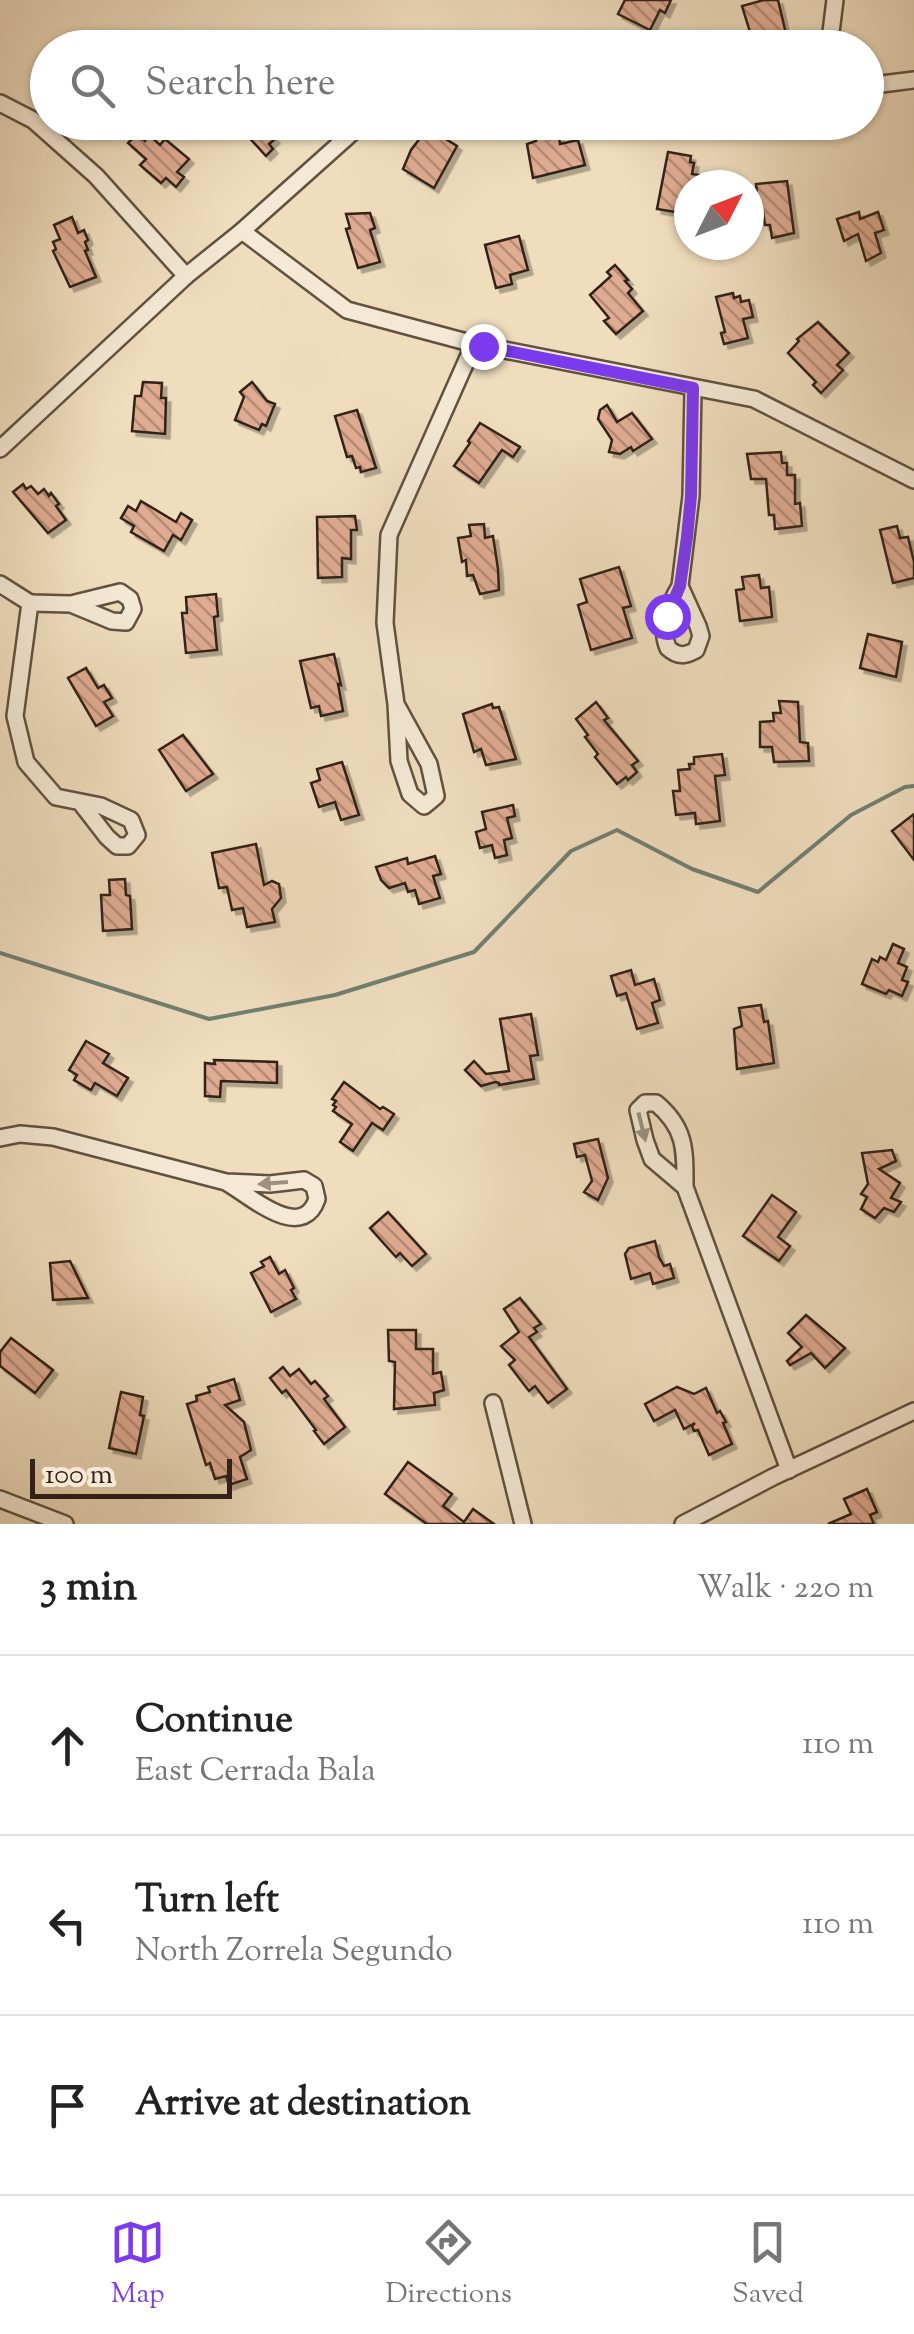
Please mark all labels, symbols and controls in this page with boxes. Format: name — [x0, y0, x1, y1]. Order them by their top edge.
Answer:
search box — [30, 30, 884, 140]
icon: search — [65, 58, 120, 113]
text: Search here — [145, 58, 336, 112]
north arrow — [674, 170, 764, 260]
route end — [461, 324, 507, 370]
route start — [645, 594, 691, 640]
one-way arrow — [635, 1112, 650, 1143]
one-way arrow — [257, 1175, 288, 1191]
scale bar — [30, 1454, 232, 1498]
text: 100 m — [45, 1456, 113, 1496]
text: 3 min — [40, 1559, 137, 1619]
text: Walk · 220 m — [697, 1566, 874, 1612]
text: Continue — [135, 1695, 293, 1749]
icon: ahead — [40, 1718, 95, 1773]
text: 110 m — [802, 1722, 874, 1768]
text: East Cerrada Bala — [135, 1749, 376, 1795]
text: Turn left — [135, 1875, 279, 1929]
icon: left — [40, 1898, 95, 1953]
text: 110 m — [802, 1902, 874, 1948]
text: North Zorrela Segundo — [135, 1929, 453, 1975]
icon: arrive — [40, 2078, 95, 2133]
text: Arrive at destination — [135, 2078, 471, 2132]
tab: Map — [110, 2215, 165, 2315]
tab: Directions — [385, 2215, 512, 2315]
tab: Saved — [732, 2215, 804, 2315]

